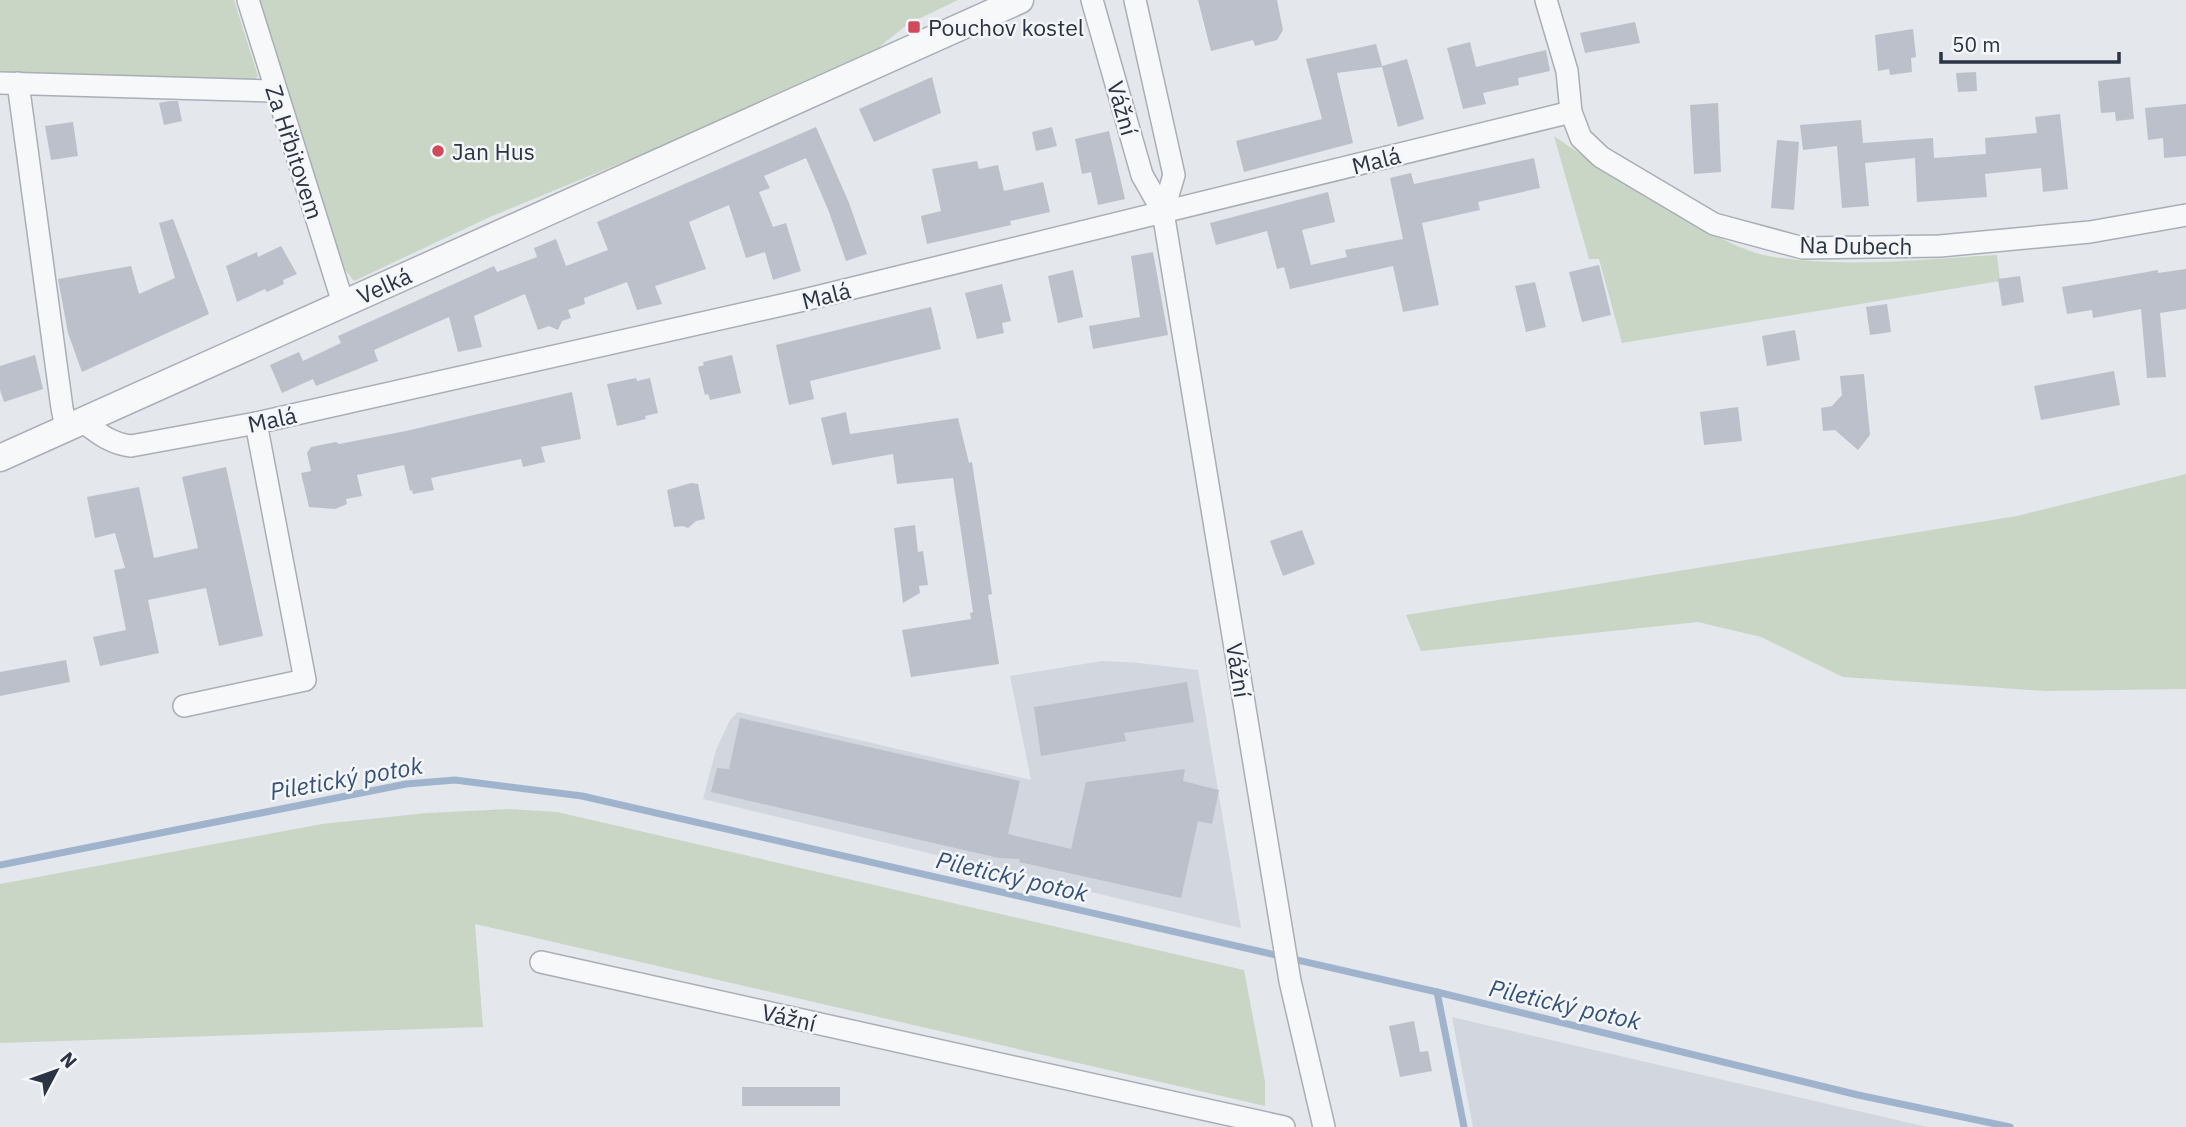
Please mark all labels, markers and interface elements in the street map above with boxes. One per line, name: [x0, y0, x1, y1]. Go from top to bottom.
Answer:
place label: Pouchov kostel: [928, 12, 1084, 42]
marker: Pouchov kostel: [906, 19, 922, 35]
scale bar: [1941, 21, 2120, 65]
text: 50 m: [1952, 30, 2001, 58]
street label: Vážní: [1101, 77, 1145, 139]
street label: Za Hřbitovem: [259, 81, 331, 223]
place label: Jan Hus: [452, 136, 535, 166]
street label: Malá: [1348, 139, 1404, 181]
marker: Jan Hus: [430, 143, 446, 159]
street label: Na Dubech: [1799, 229, 1913, 261]
street label: Velká: [352, 260, 416, 310]
street label: Malá: [798, 274, 854, 316]
street label: Malá: [245, 399, 299, 439]
street label: Vážní: [1220, 640, 1258, 700]
water label: Piletický potok: [267, 749, 425, 807]
water label: Piletický potok: [933, 843, 1091, 909]
water label: Piletický potok: [1486, 971, 1644, 1037]
street label: Vážní: [759, 996, 819, 1038]
north arrow: [21, 1036, 91, 1106]
text: N: [55, 1047, 82, 1073]

